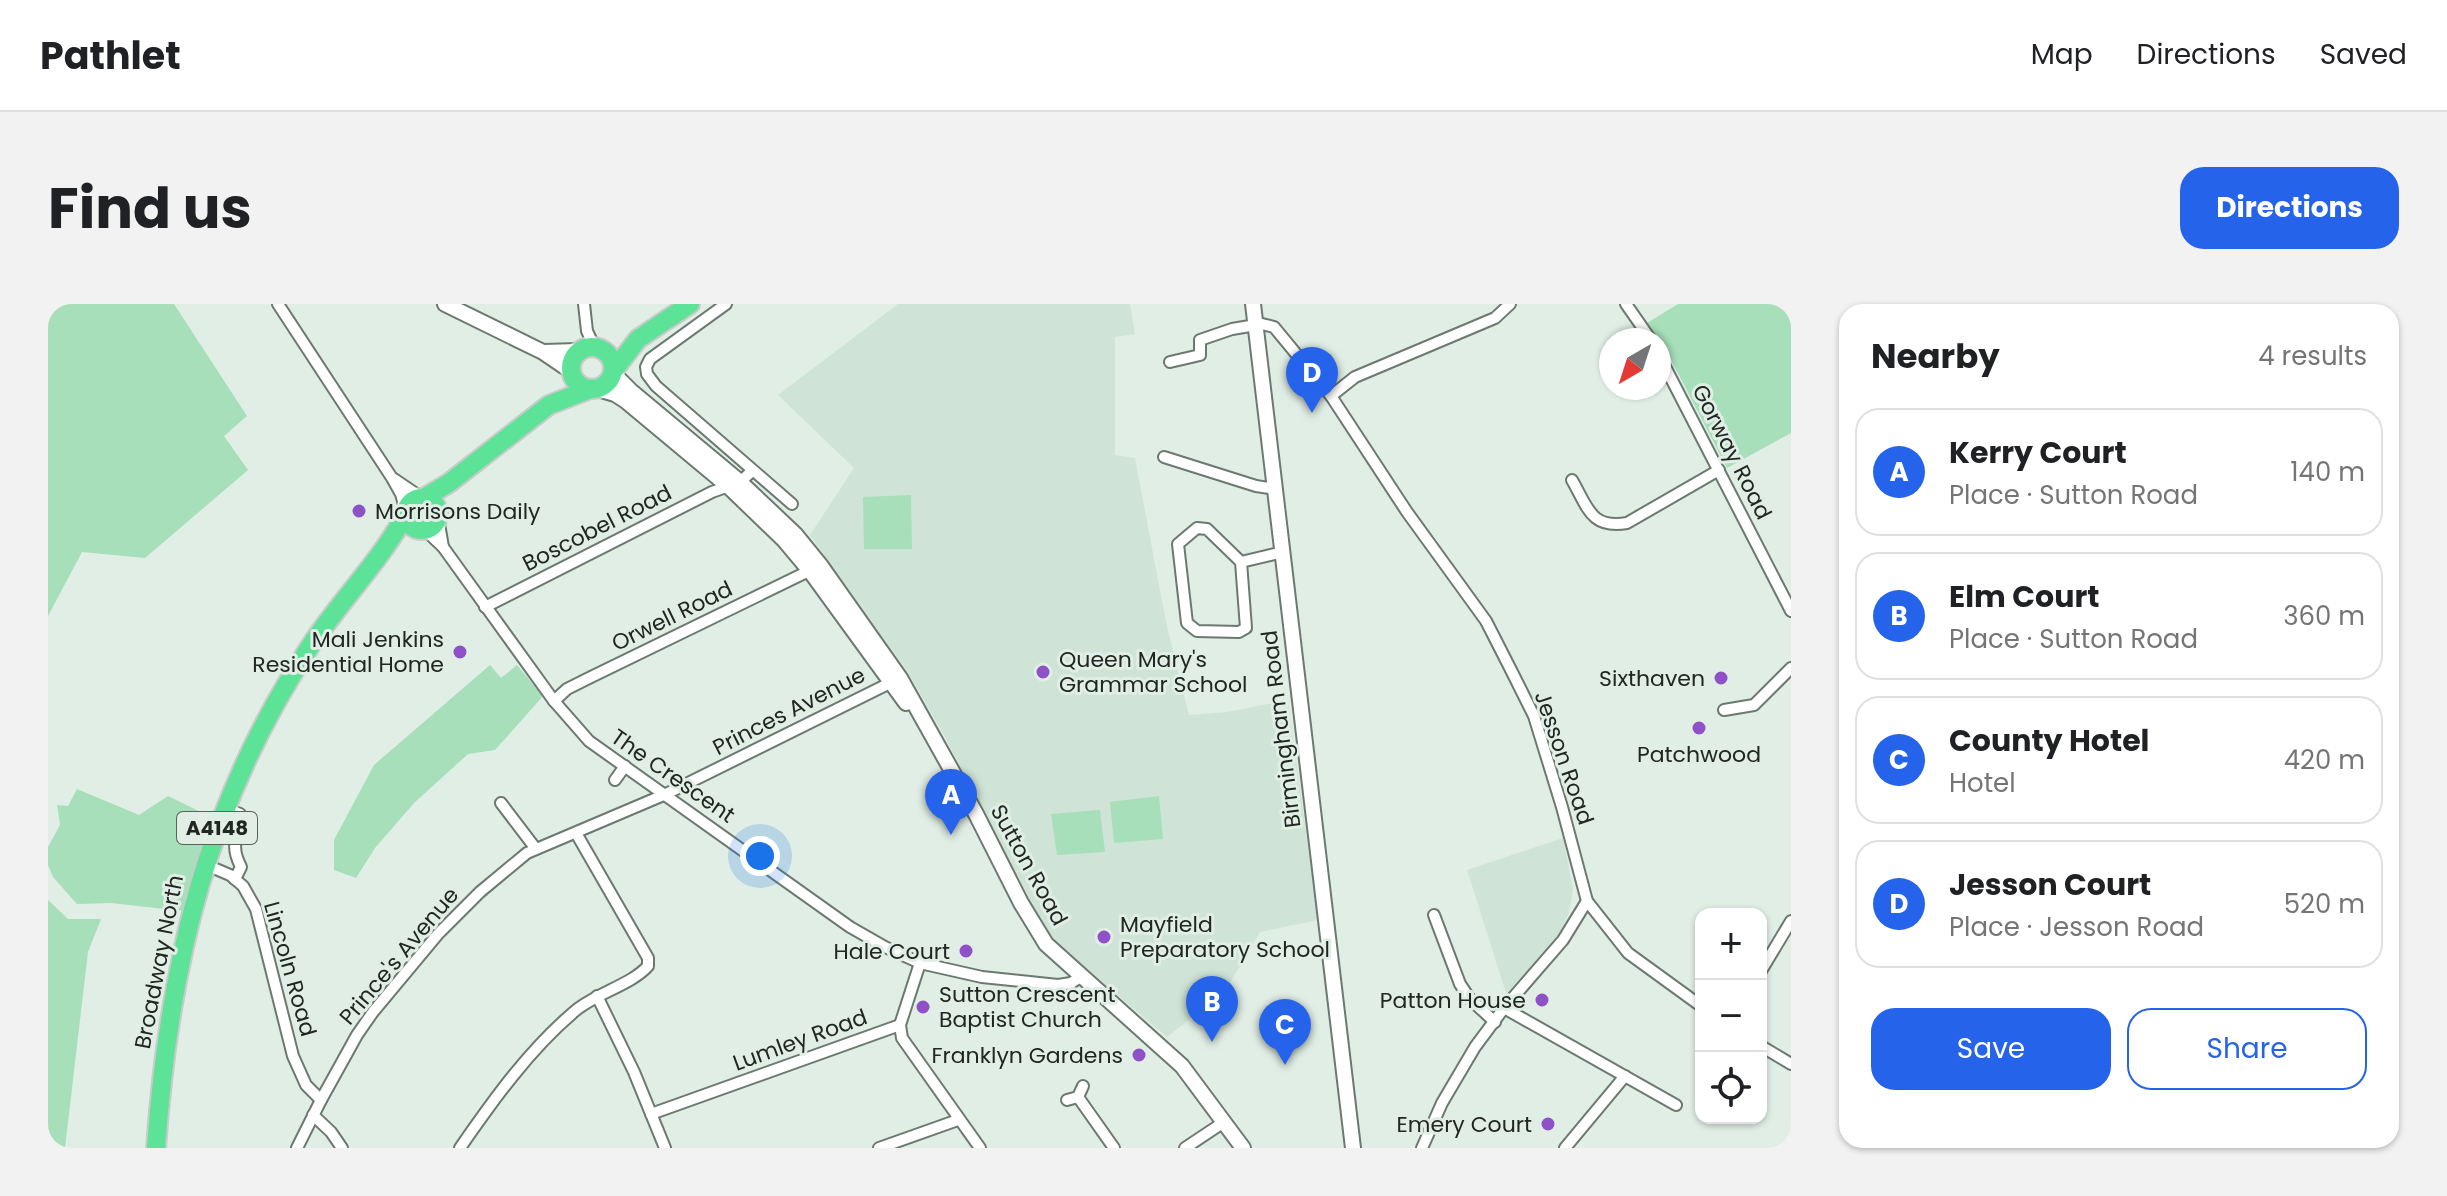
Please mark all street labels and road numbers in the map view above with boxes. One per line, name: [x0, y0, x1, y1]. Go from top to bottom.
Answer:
street label: Gorway Road: [1685, 379, 1779, 525]
street label: Boscobel Road: [517, 477, 677, 579]
street label: Orwell Road: [606, 573, 738, 659]
street label: Birmingham Road: [1254, 628, 1308, 830]
street label: Princes Avenue: [707, 659, 871, 763]
street label: Jesson Road: [1527, 687, 1601, 829]
street label: The Crescent: [605, 722, 741, 830]
street label: Sutton Road: [983, 799, 1075, 931]
road number: A4148: [177, 812, 257, 844]
street label: Broadway North: [127, 872, 191, 1052]
street label: Prince's Avenue: [332, 881, 466, 1031]
street label: Lincoln Road: [256, 898, 324, 1040]
street label: Lumley Road: [729, 1001, 871, 1079]

